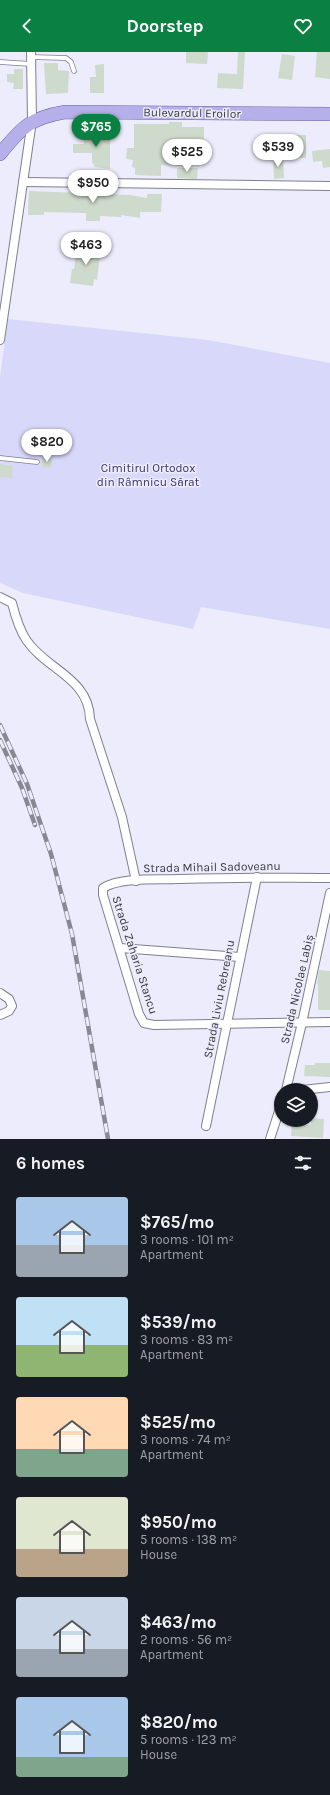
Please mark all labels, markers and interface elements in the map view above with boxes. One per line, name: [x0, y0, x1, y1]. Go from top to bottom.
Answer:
icon: back: [16, 15, 38, 37]
text: Doorstep: [127, 15, 203, 37]
icon: heart: [292, 15, 314, 37]
street label: Bulevardul Eroilor: [143, 105, 241, 121]
pin: $765: [72, 114, 120, 148]
text: $765: [81, 119, 111, 134]
pin: $539: [254, 134, 302, 168]
pin: $525: [163, 139, 211, 173]
text: $539: [262, 139, 294, 154]
text: $525: [171, 144, 203, 159]
pin: $950: [69, 170, 117, 204]
text: $950: [77, 175, 109, 190]
pin: $463: [62, 232, 110, 266]
text: $463: [70, 237, 102, 252]
pin: $820: [23, 429, 71, 463]
text: $820: [30, 434, 64, 449]
park label: Cimitirul Ortodox din Râmnicu Sărat: [97, 461, 200, 489]
street label: Strada Mihail Sadoveanu: [143, 859, 281, 875]
street label: Strada Zaharia Stancu: [109, 894, 161, 1016]
street label: Strada Nicolae Labiș: [278, 933, 316, 1045]
street label: Strada Liviu Rebreanu: [201, 939, 237, 1059]
map controls: [274, 1083, 318, 1127]
button: layers: [274, 1083, 318, 1127]
icon: filters: [292, 1152, 314, 1174]
text: 6 homes: [16, 1153, 85, 1173]
text: $765/mo: [140, 1212, 214, 1232]
icon: home: [48, 1213, 96, 1261]
text: 3 rooms · 101 m²: [140, 1232, 234, 1247]
text: Apartment: [140, 1247, 203, 1262]
text: $539/mo: [140, 1312, 216, 1332]
icon: home: [48, 1313, 96, 1361]
text: 3 rooms · 83 m²: [140, 1332, 233, 1347]
text: Apartment: [140, 1347, 203, 1362]
text: $525/mo: [140, 1412, 216, 1432]
icon: home: [48, 1413, 96, 1461]
text: 3 rooms · 74 m²: [140, 1432, 231, 1447]
text: Apartment: [140, 1447, 203, 1462]
text: $950/mo: [140, 1512, 217, 1532]
icon: home: [48, 1513, 96, 1561]
text: 5 rooms · 138 m²: [140, 1532, 237, 1547]
text: House: [140, 1547, 177, 1562]
text: $463/mo: [140, 1612, 217, 1632]
icon: home: [48, 1613, 96, 1661]
text: 2 rooms · 56 m²: [140, 1632, 232, 1647]
text: Apartment: [140, 1647, 203, 1662]
text: $820/mo: [140, 1712, 218, 1732]
icon: home: [48, 1713, 96, 1761]
text: 5 rooms · 123 m²: [140, 1732, 237, 1747]
text: House: [140, 1747, 177, 1762]

